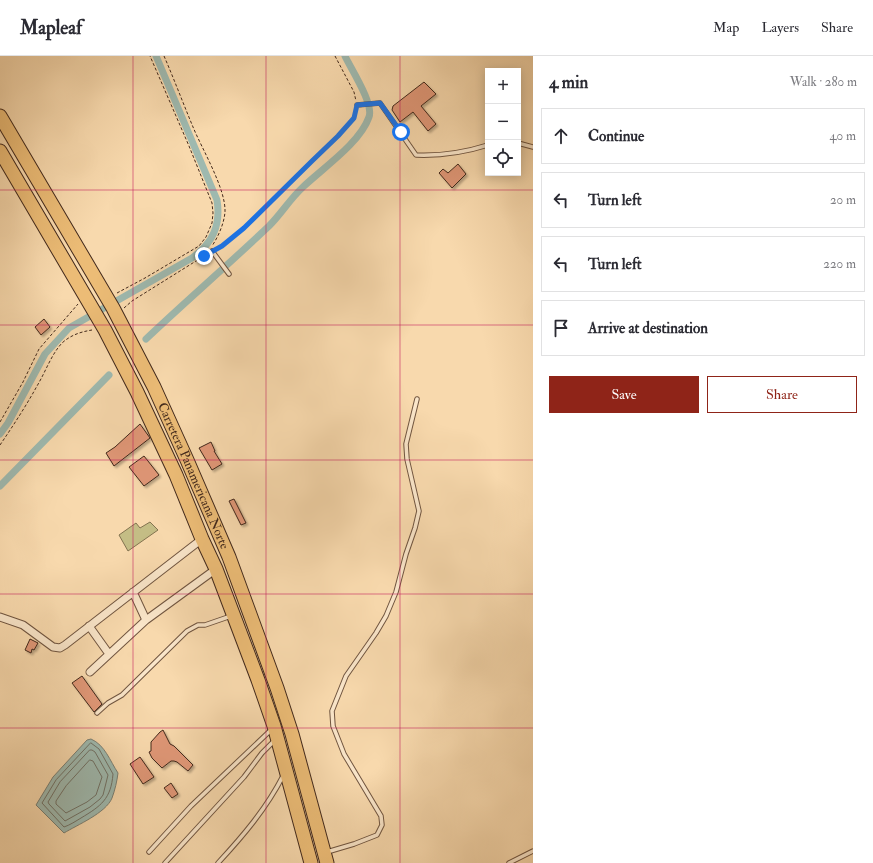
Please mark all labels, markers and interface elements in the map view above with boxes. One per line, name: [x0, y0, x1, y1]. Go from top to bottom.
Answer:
text: Mapleaf: [20, 16, 82, 40]
text: Map: [713, 19, 739, 36]
text: Layers: [761, 19, 799, 36]
text: Share: [821, 19, 853, 36]
map controls: [485, 68, 521, 176]
button: +: [485, 68, 521, 104]
text: 4 min: [549, 72, 588, 93]
text: Walk · 280 m: [790, 74, 857, 90]
button: −: [485, 104, 521, 140]
route start: [392, 123, 410, 141]
icon: ahead: [550, 125, 572, 147]
text: Continue: [588, 127, 644, 146]
text: 40 m: [830, 128, 856, 144]
button: locate: [485, 140, 521, 176]
icon: left: [550, 189, 572, 211]
text: Turn left: [588, 191, 642, 210]
text: 20 m: [830, 192, 856, 208]
route end: [195, 247, 213, 265]
icon: left: [550, 253, 572, 275]
text: Turn left: [588, 255, 642, 274]
text: 220 m: [823, 256, 856, 272]
icon: arrive: [550, 317, 572, 339]
text: Arrive at destination: [588, 319, 708, 338]
button: Save: [549, 376, 699, 413]
button: Share: [707, 376, 857, 413]
street label: Carretera Panamericana Norte: [154, 400, 233, 552]

